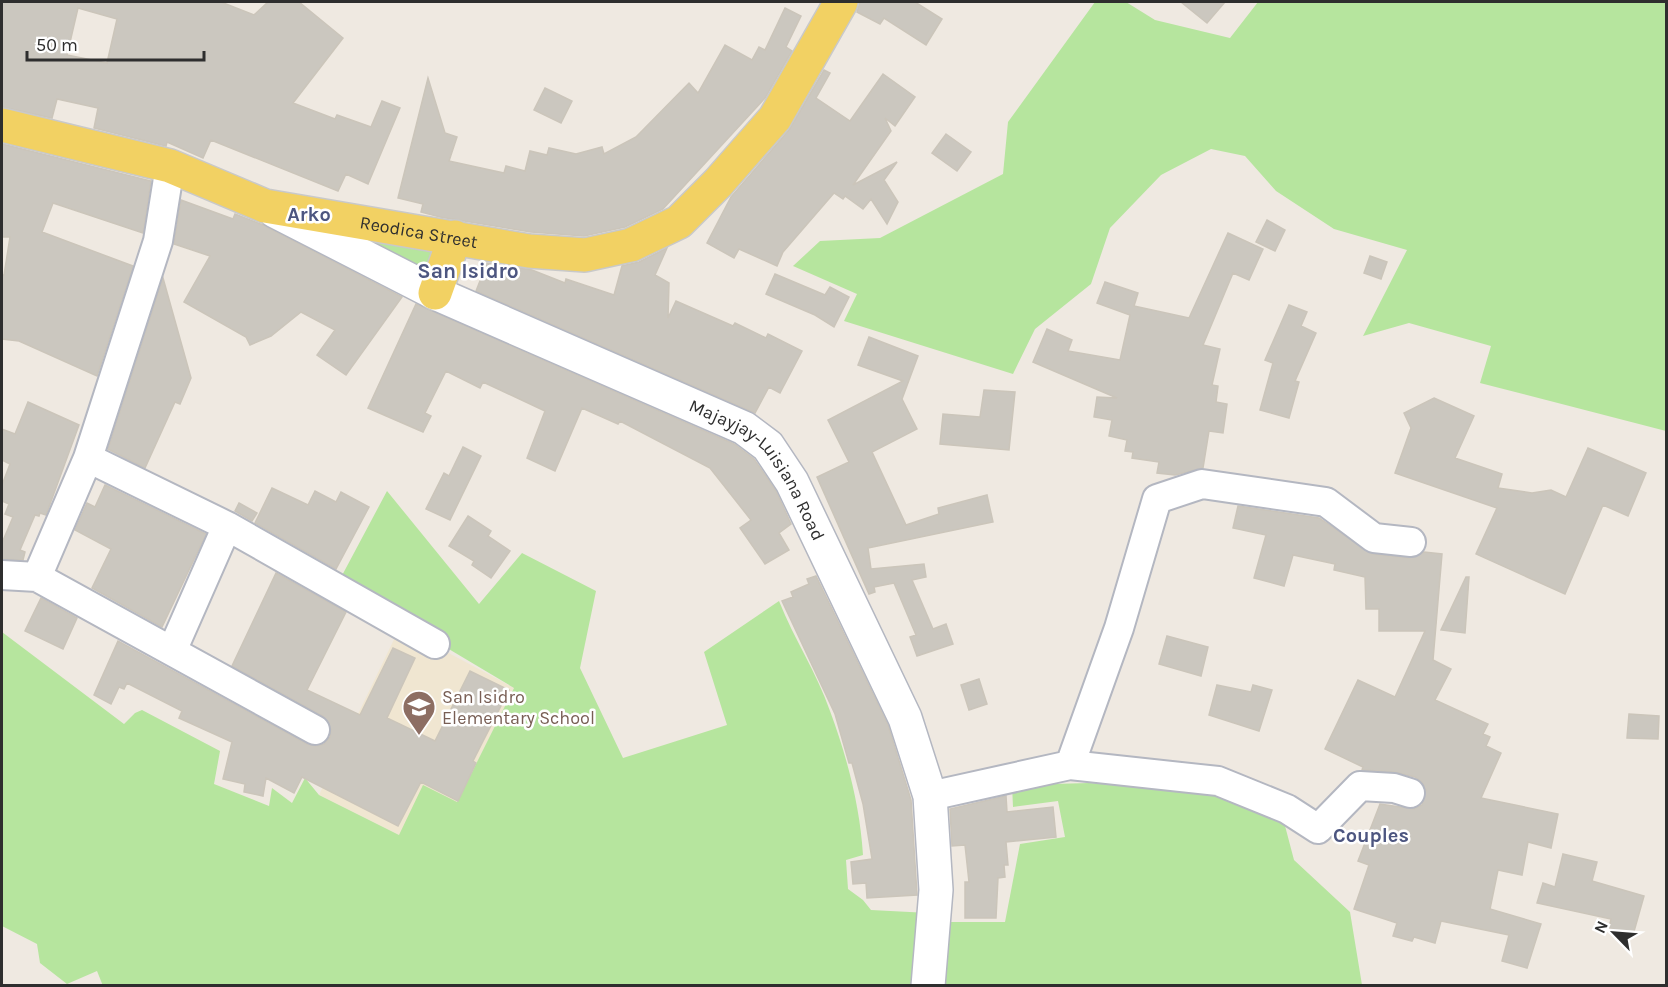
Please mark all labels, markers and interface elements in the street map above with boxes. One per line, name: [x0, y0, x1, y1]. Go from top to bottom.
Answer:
scale bar: [27, 24, 204, 62]
text: 50 m: [36, 34, 78, 56]
district label: Arko: [287, 203, 331, 226]
street label: Reodica Street: [358, 211, 480, 253]
district label: San Isidro: [417, 259, 519, 283]
street label: Majayjay-Luisiana Road: [686, 394, 829, 544]
place label: San Isidro Elementary School: [442, 686, 595, 729]
school or university icon: San Isidro Elementary School: [401, 689, 437, 736]
district label: Couples: [1333, 824, 1409, 847]
north arrow: [1584, 903, 1644, 963]
text: N: [1590, 918, 1612, 936]

